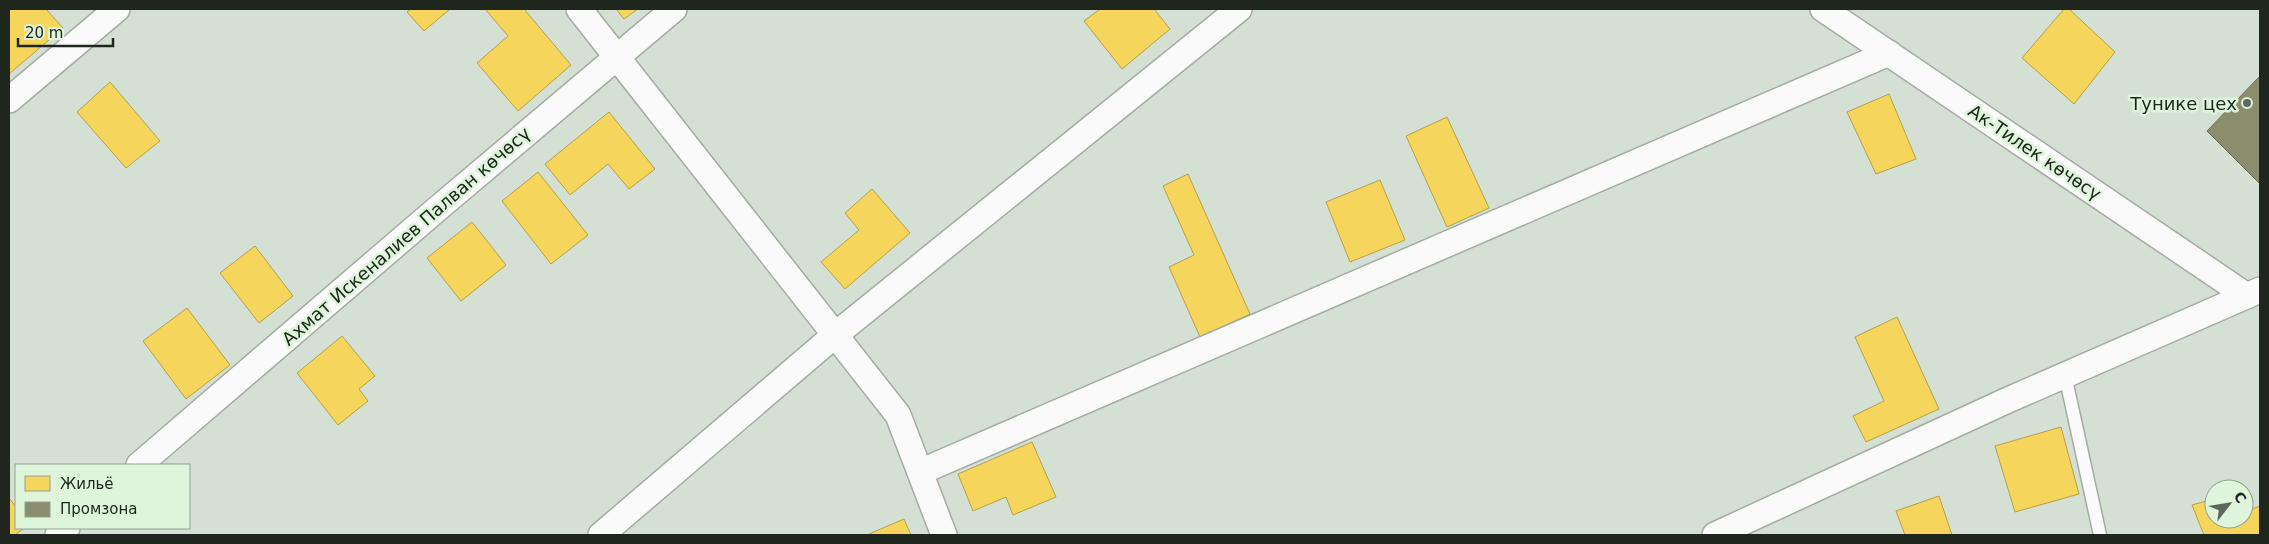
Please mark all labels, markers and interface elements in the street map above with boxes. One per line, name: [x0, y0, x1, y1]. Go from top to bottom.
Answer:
scale bar: [18, 15, 112, 47]
text: 20 m: [25, 24, 63, 42]
place label: Тунике цех: [2129, 93, 2237, 114]
marker: Тунике цех: [2241, 97, 2253, 109]
street label: Ак-Тилек көчөсү: [1965, 100, 2106, 204]
street label: Ахмат Искеналиев Палван көчөсү: [278, 122, 535, 349]
legend: [15, 464, 190, 529]
text: Жильё: [60, 475, 114, 493]
north arrow: [2204, 479, 2254, 529]
text: С: [2231, 489, 2250, 506]
text: Промзона: [60, 500, 137, 518]

